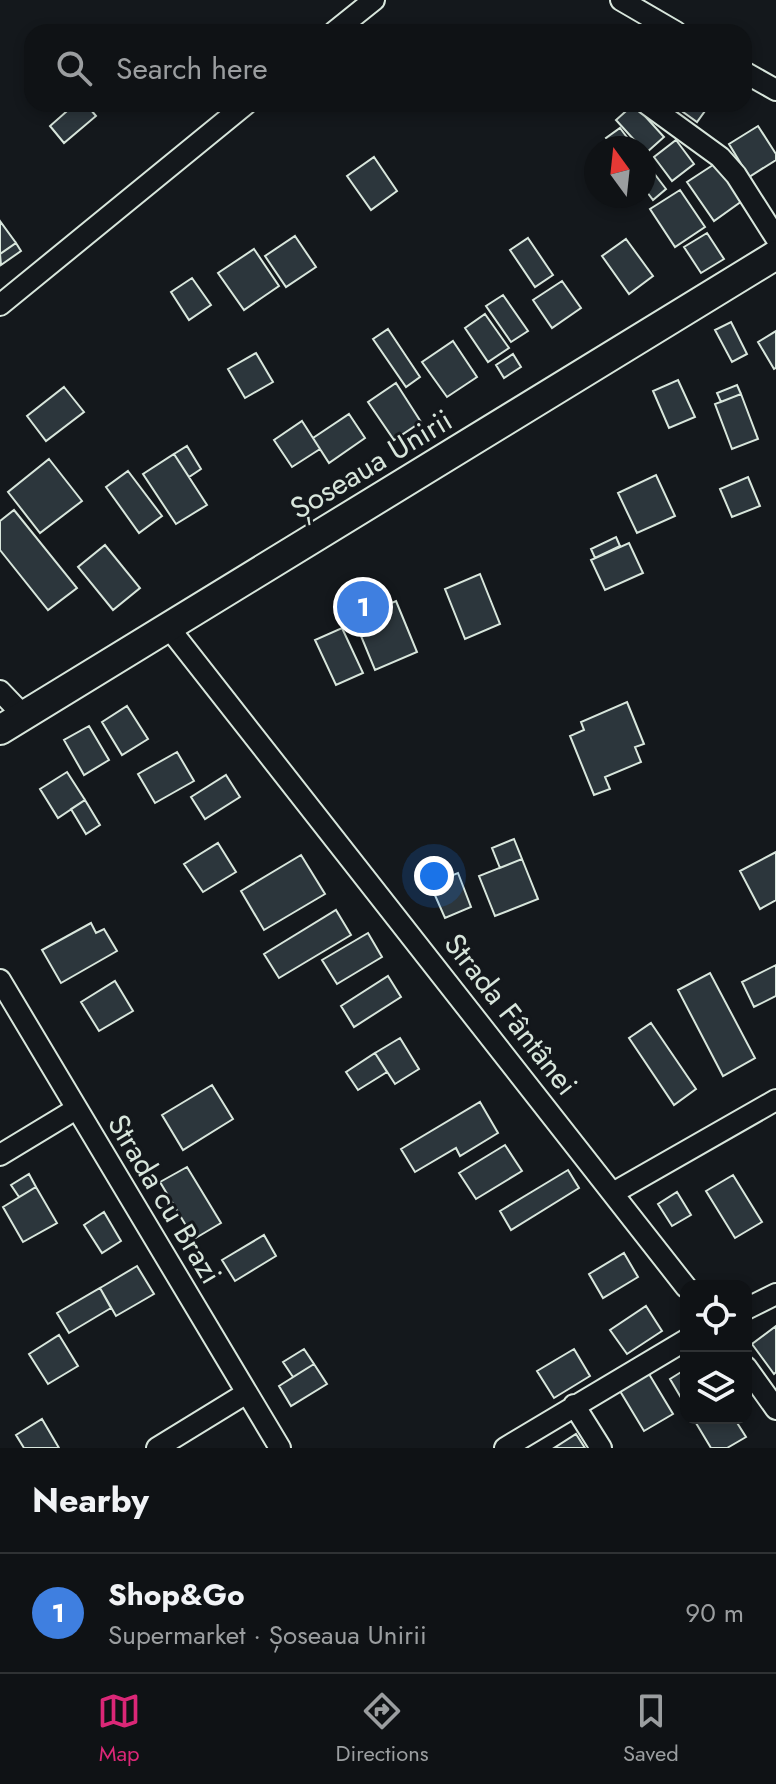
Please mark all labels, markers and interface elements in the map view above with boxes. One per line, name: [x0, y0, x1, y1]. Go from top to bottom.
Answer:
search box: [24, 24, 752, 112]
icon: search: [52, 46, 96, 90]
text: Search here: [116, 47, 268, 90]
north arrow: [584, 136, 656, 208]
street label: Șoseaua Unirii: [282, 399, 460, 529]
pin: 1: [337, 577, 389, 637]
your location: [414, 856, 454, 896]
street label: Strada Fântânei: [434, 924, 588, 1104]
street label: Strada cu Brazi: [97, 1106, 233, 1292]
map controls: [680, 1280, 752, 1424]
button: locate: [680, 1280, 752, 1352]
button: layers: [680, 1352, 752, 1424]
text: Nearby: [32, 1476, 149, 1525]
text: Shop&Go: [108, 1573, 245, 1616]
text: 1: [51, 1594, 65, 1632]
text: 90 m: [685, 1594, 744, 1632]
text: Supermarket · Șoseaua Unirii: [108, 1616, 427, 1654]
tab: Map: [97, 1689, 141, 1769]
tab: Directions: [336, 1689, 429, 1769]
tab: Saved: [623, 1689, 679, 1769]

